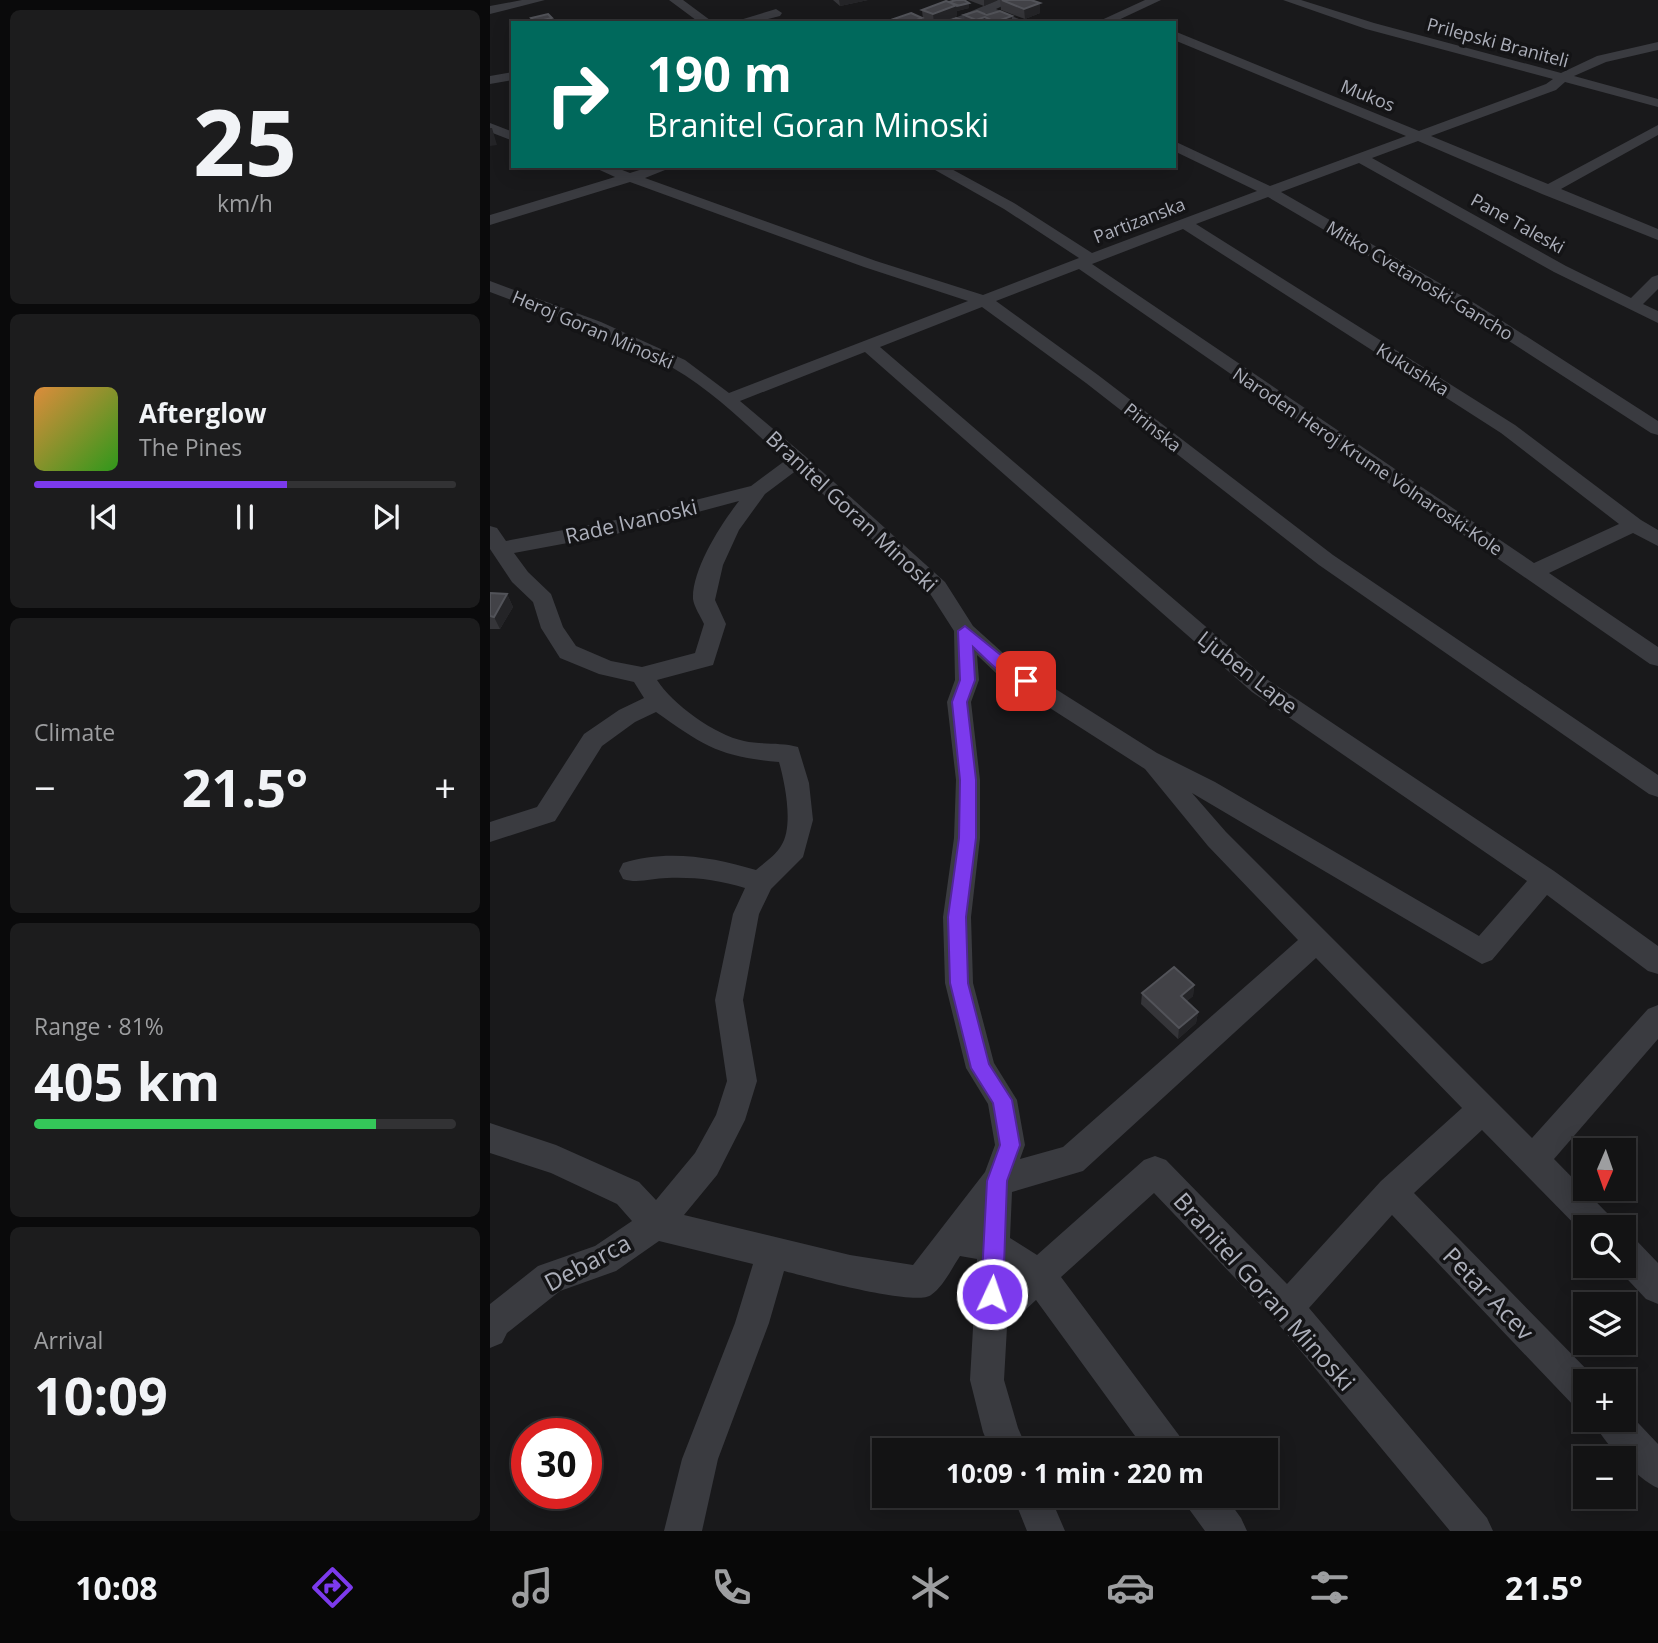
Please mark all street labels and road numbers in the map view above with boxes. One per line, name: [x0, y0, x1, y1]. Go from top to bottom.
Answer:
street label: Prilepski Braniteli: [1424, 12, 1572, 72]
street label: Mukos: [1338, 73, 1398, 117]
street label: Pane Taleski: [1467, 187, 1569, 259]
street label: Partizanska: [1090, 191, 1188, 249]
street label: Mitko Cvetanoski-Gancho: [1322, 215, 1518, 345]
street label: Heroj Goran Minoski: [509, 284, 677, 374]
street label: Kukushka: [1372, 337, 1454, 401]
street label: Naroden Heroj Krume Volnaroski-Kole: [1228, 361, 1508, 561]
street label: Pirinska: [1119, 397, 1187, 457]
street label: Branitel Goran Minoski: [760, 424, 944, 598]
street label: Rade Ivanoski: [562, 492, 700, 550]
street label: Ljuben Lape: [1192, 624, 1304, 720]
street label: Branitel Goran Minoski: [1167, 1185, 1363, 1397]
street label: Debarca: [538, 1225, 636, 1299]
street label: Petar Acev: [1436, 1239, 1542, 1347]

